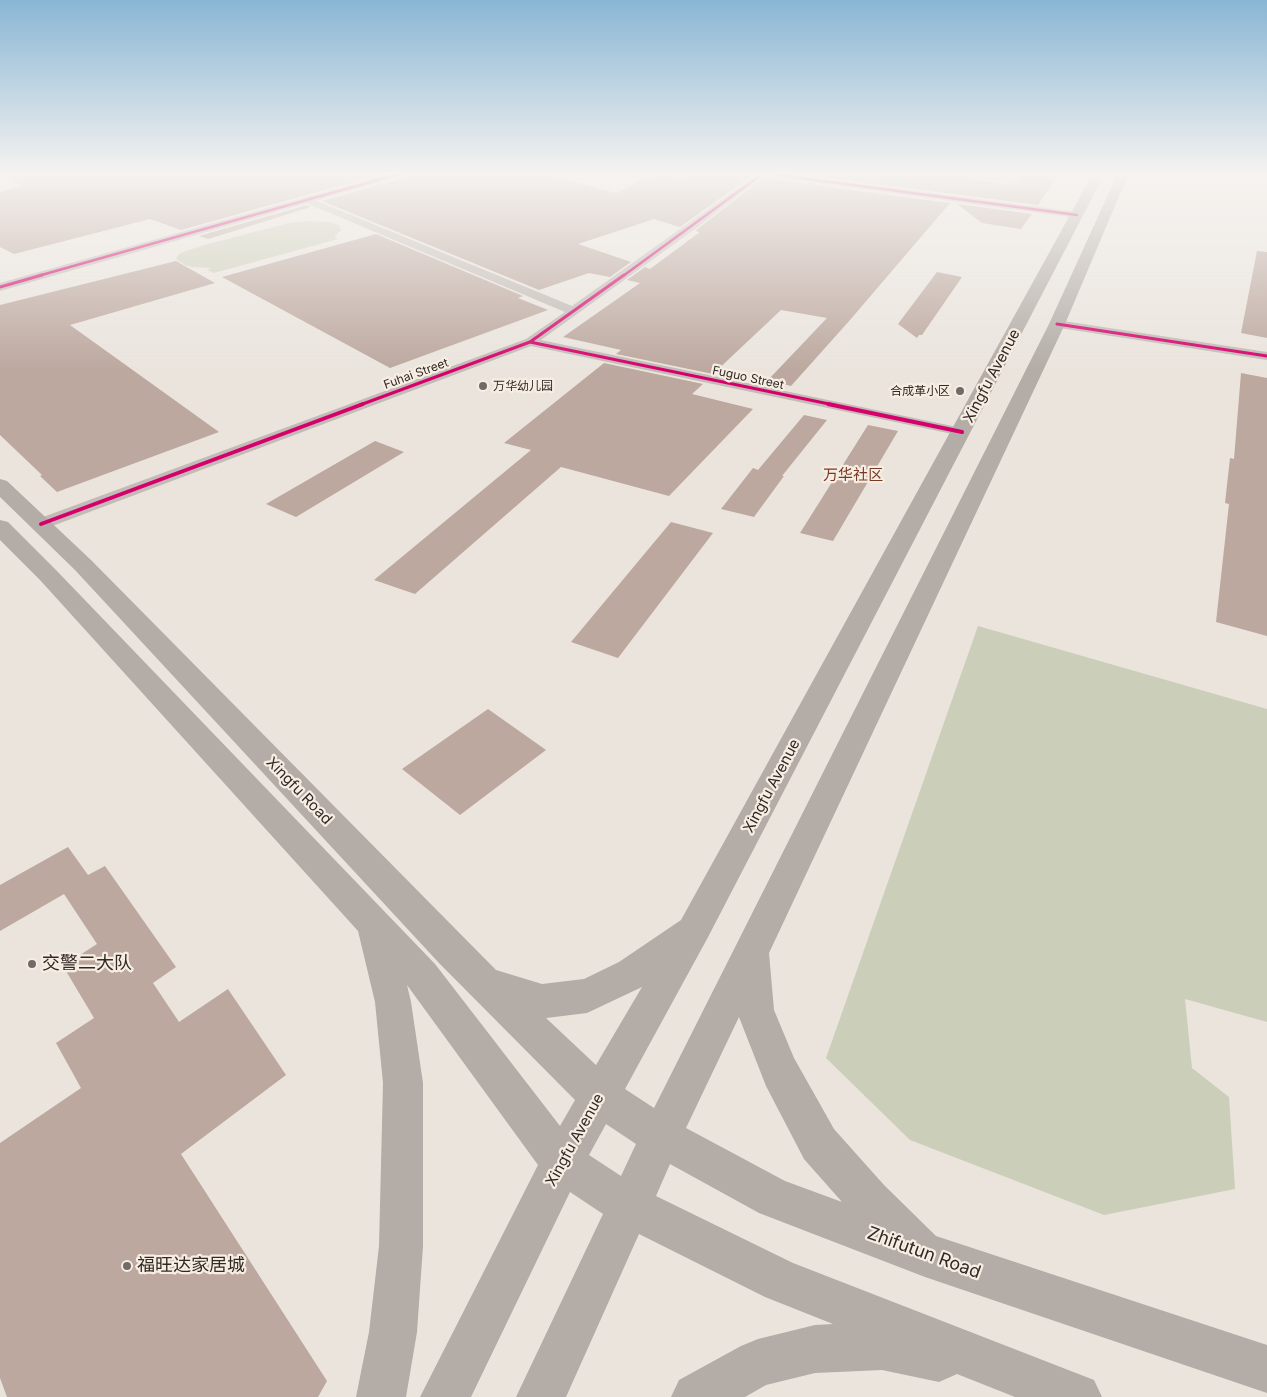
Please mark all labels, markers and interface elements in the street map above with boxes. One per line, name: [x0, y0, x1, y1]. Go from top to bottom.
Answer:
street label: Xingfu Avenue: [960, 326, 1024, 426]
street label: Fuhai Street: [382, 356, 450, 392]
street label: Fuguo Street: [711, 363, 785, 393]
place label: 万华幼儿园: [493, 379, 553, 393]
marker: 万华幼儿园: [477, 380, 489, 392]
place label: 合成革小区: [890, 384, 950, 398]
marker: 合成革小区: [954, 385, 966, 397]
district label: 万华社区: [823, 466, 883, 484]
street label: Xingfu Avenue: [740, 736, 804, 836]
street label: Xingfu Road: [262, 754, 336, 828]
place label: 交警二大队: [42, 953, 132, 975]
marker: 交警二大队: [26, 958, 38, 970]
street label: Xingfu Avenue: [542, 1090, 608, 1190]
street label: Zhifutun Road: [864, 1222, 984, 1284]
place label: 福旺达家居城: [137, 1255, 245, 1277]
marker: 福旺达家居城: [121, 1260, 133, 1272]

